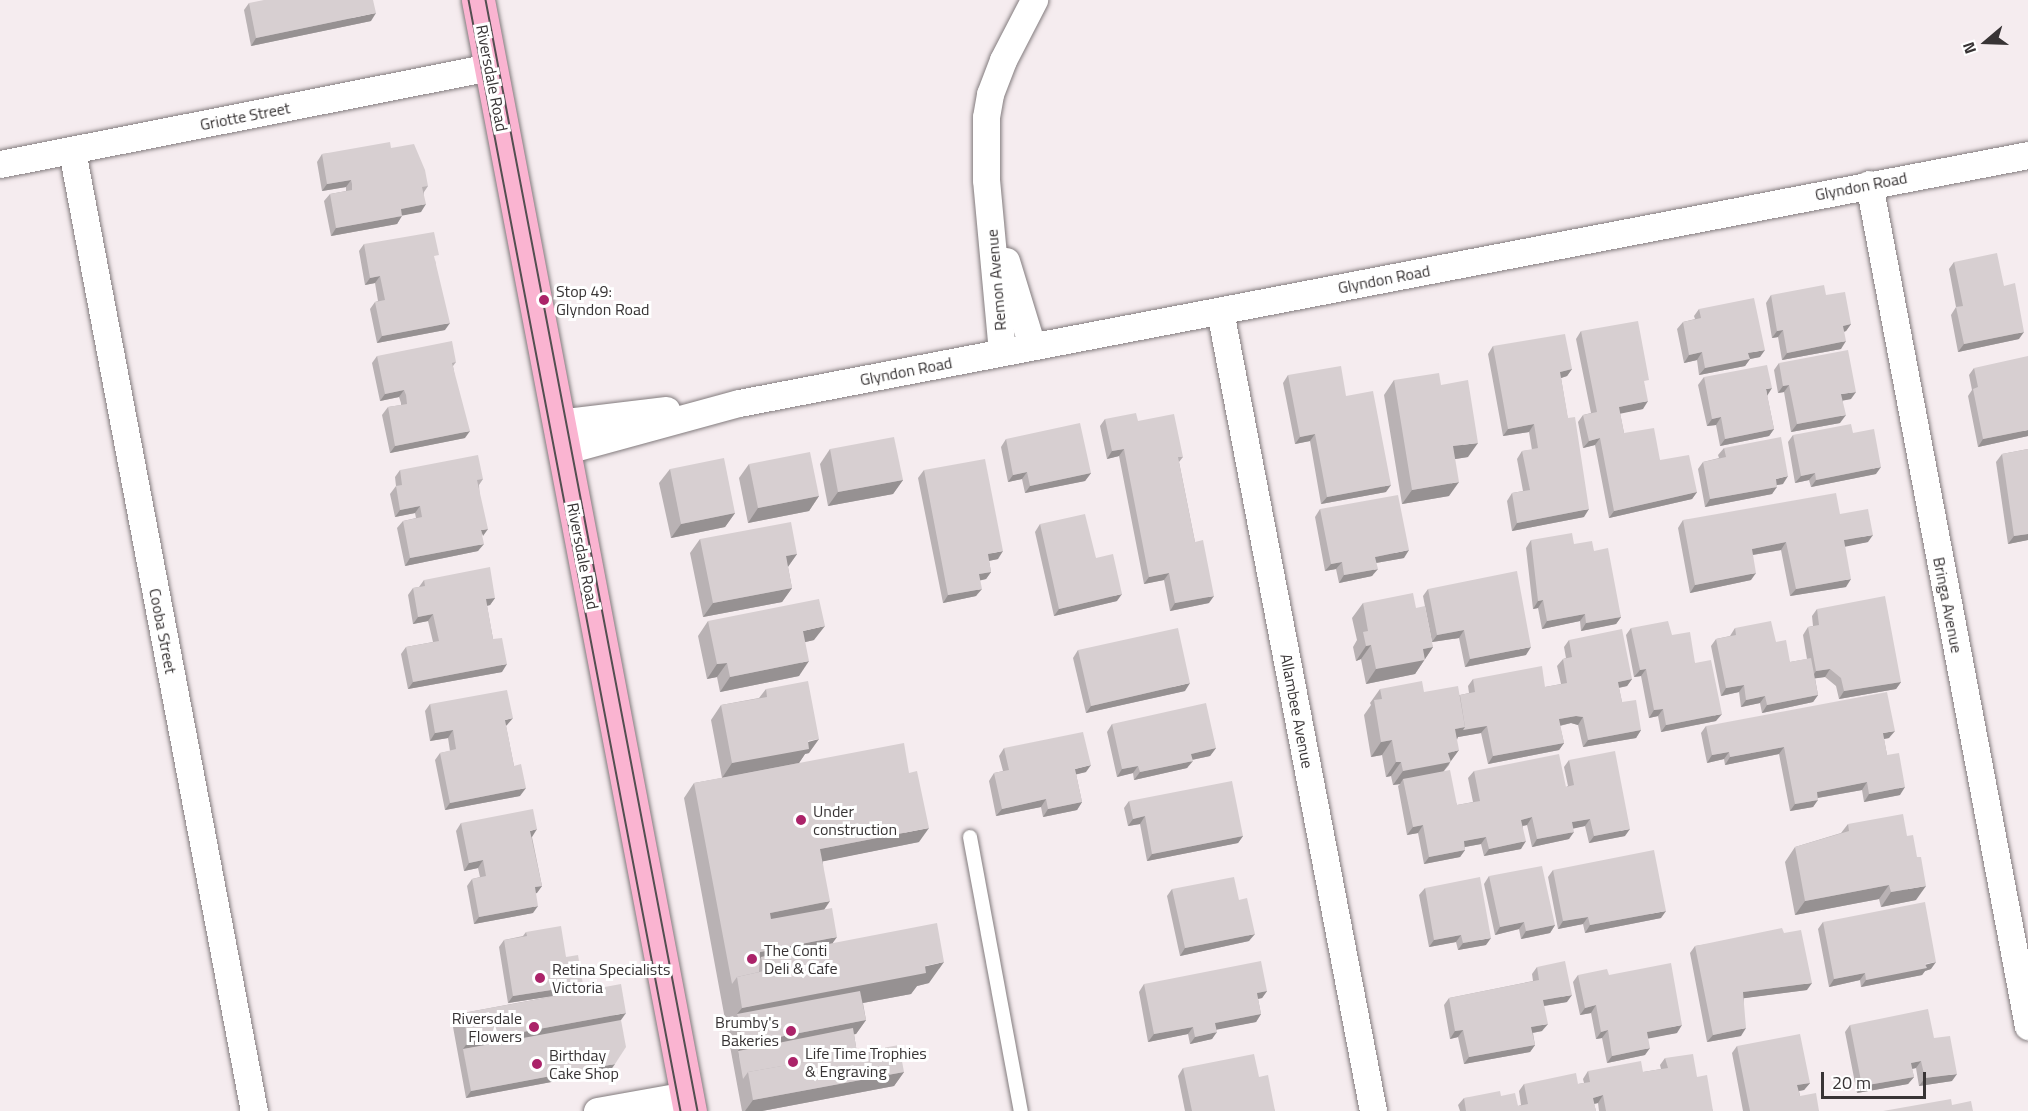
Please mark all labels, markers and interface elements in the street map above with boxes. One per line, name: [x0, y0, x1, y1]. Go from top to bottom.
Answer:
north arrow: [1956, 12, 2016, 72]
street label: Riversdale Road: [472, 23, 512, 133]
text: N: [1956, 39, 1982, 57]
street label: Griotte Street: [198, 98, 292, 134]
street label: Glyndon Road: [1813, 168, 1909, 204]
street label: Remon Avenue: [982, 228, 1010, 332]
street label: Glyndon Road: [1336, 261, 1432, 297]
place label: Stop 49: Glyndon Road: [556, 281, 650, 319]
marker: Stop 49: Glyndon Road: [537, 293, 551, 307]
street label: Glyndon Road: [858, 353, 954, 389]
street label: Riversdale Road: [563, 501, 603, 611]
street label: Bringa Avenue: [1929, 555, 1967, 655]
street label: Cooba Street: [145, 587, 181, 675]
street label: Allambee Avenue: [1276, 652, 1318, 770]
place label: Under construction: [813, 801, 897, 839]
marker: Under construction: [794, 813, 808, 827]
place label: The Conti Deli & Cafe: [764, 940, 838, 978]
marker: The Conti Deli & Cafe: [745, 952, 759, 966]
place label: Retina Specialists Victoria: [552, 959, 670, 997]
marker: Retina Specialists Victoria: [533, 971, 547, 985]
place label: Riversdale Flowers: [452, 1008, 522, 1046]
place label: Brumby's Bakeries: [715, 1012, 779, 1050]
marker: Riversdale Flowers: [527, 1020, 541, 1034]
marker: Brumby's Bakeries: [784, 1024, 798, 1038]
place label: Life Time Trophies & Engraving: [805, 1043, 927, 1081]
place label: Birthday Cake Shop: [549, 1045, 619, 1083]
marker: Life Time Trophies & Engraving: [786, 1055, 800, 1069]
marker: Birthday Cake Shop: [530, 1057, 544, 1071]
scale bar: [1824, 1060, 1929, 1098]
text: 20 m: [1832, 1069, 1871, 1096]

